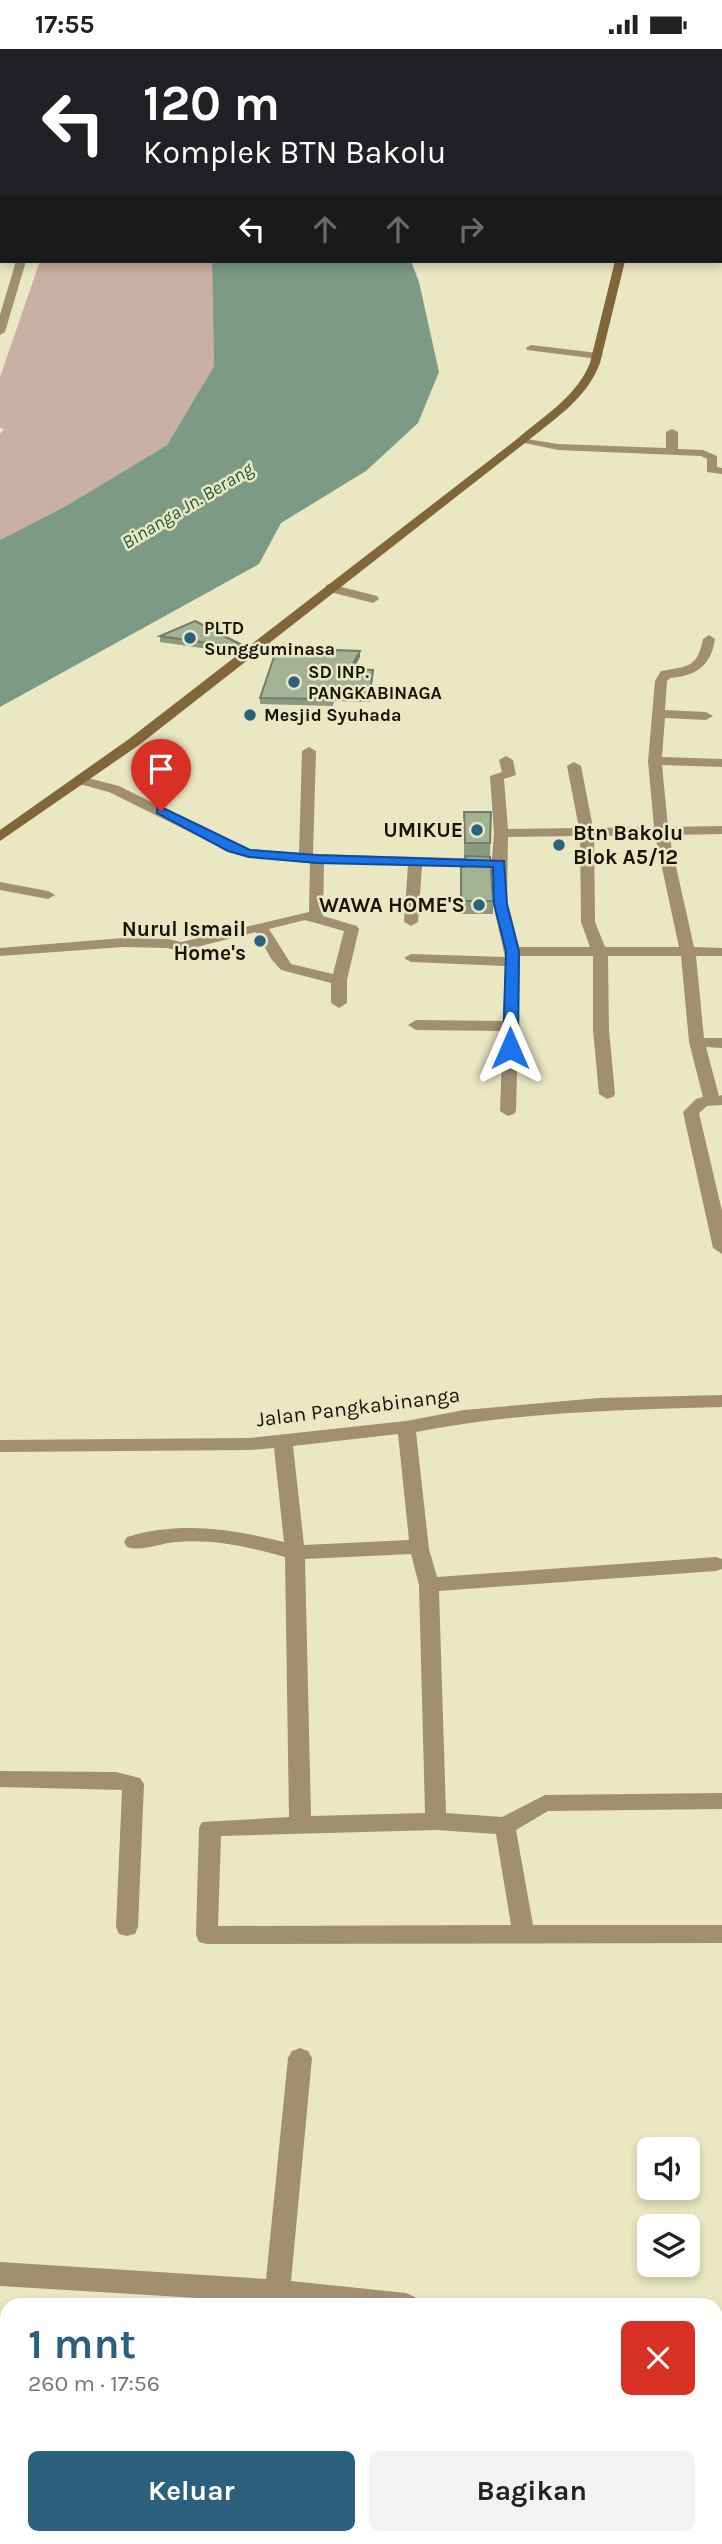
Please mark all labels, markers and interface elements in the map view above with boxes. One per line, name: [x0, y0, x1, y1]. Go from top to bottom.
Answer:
text: 17:55: [35, 9, 94, 40]
text: 120 m: [143, 75, 280, 132]
icon: left: [28, 77, 119, 168]
text: Komplek BTN Bakolu: [143, 134, 446, 171]
icon: left: [233, 210, 271, 248]
icon: ahead: [306, 210, 344, 248]
icon: ahead: [379, 210, 417, 248]
icon: right: [452, 210, 490, 248]
water label: Binanga Jn. Berang: [118, 457, 258, 554]
place label: PLTD Sungguminasa: [204, 617, 335, 660]
marker: PLTD Sungguminasa: [182, 630, 198, 646]
place label: SD INP. PANGKABINAGA: [308, 661, 442, 704]
marker: SD INP. PANGKABINAGA: [286, 674, 302, 690]
place label: Mesjid Syuhada: [264, 704, 401, 726]
marker: Mesjid Syuhada: [242, 707, 258, 723]
pin: [131, 739, 191, 811]
icon: arrive: [142, 750, 180, 788]
place label: UMIKUE: [383, 818, 463, 842]
place label: Btn Bakolu Blok A5/12: [573, 821, 683, 869]
marker: UMIKUE: [469, 822, 485, 838]
marker: Btn Bakolu Blok A5/12: [551, 837, 567, 853]
place label: WAWA HOME'S: [319, 893, 465, 917]
marker: WAWA HOME'S: [471, 897, 487, 913]
place label: Nurul Ismail Home's: [122, 917, 246, 965]
marker: Nurul Ismail Home's: [252, 933, 268, 949]
position arrow: [473, 1011, 547, 1085]
street label: Jalan Pangkabinanga: [255, 1383, 461, 1431]
map controls: [637, 2137, 700, 2277]
button: sound: [637, 2137, 700, 2200]
button: layers: [637, 2214, 700, 2277]
text: 1 mnt: [28, 2319, 136, 2369]
button: close: [621, 2321, 695, 2395]
text: 260 m · 17:56: [28, 2370, 160, 2397]
button: Keluar: [28, 2451, 355, 2531]
button: Bagikan: [369, 2451, 695, 2531]

